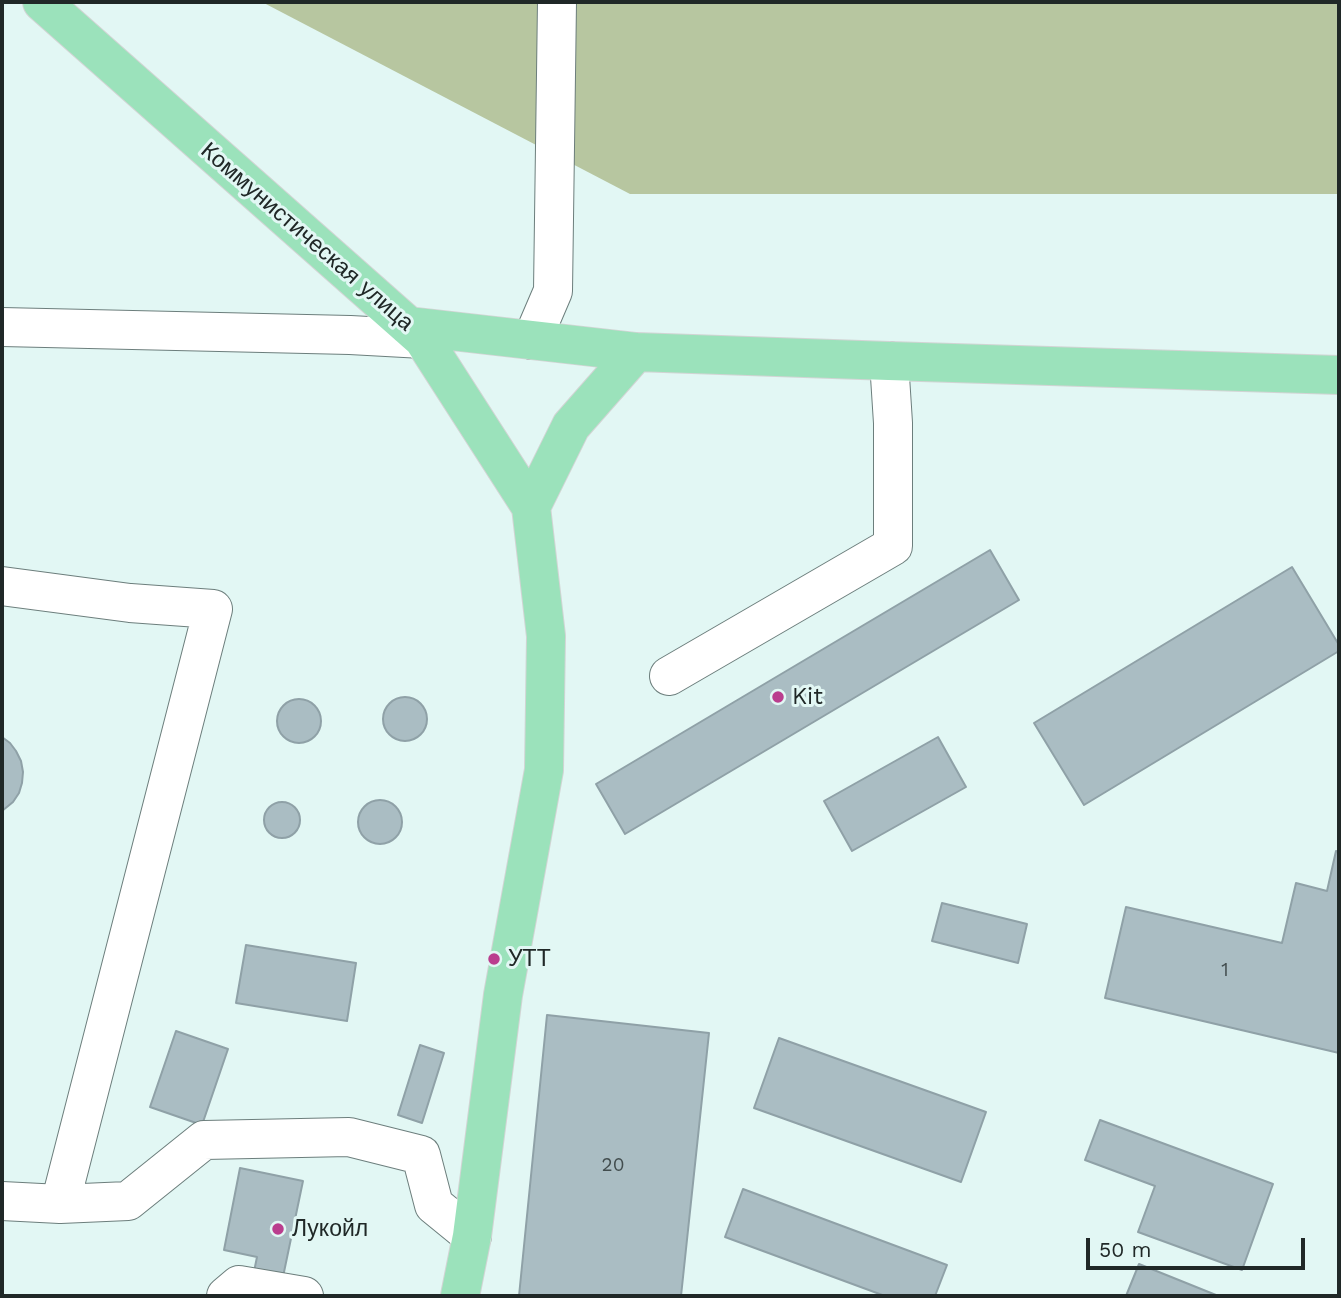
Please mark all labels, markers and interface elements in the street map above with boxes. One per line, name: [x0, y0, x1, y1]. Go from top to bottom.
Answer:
street label: Коммунистическая улица: [195, 137, 419, 337]
place label: Kit: [792, 683, 823, 711]
marker: Kit: [770, 689, 786, 705]
place label: УТТ: [508, 945, 551, 973]
marker: УТТ: [486, 951, 502, 967]
house number: 1: [1221, 959, 1229, 981]
house number: 20: [602, 1154, 624, 1176]
place label: Лукойл: [292, 1215, 368, 1243]
marker: Лукойл: [270, 1221, 286, 1237]
scale bar: [1089, 1224, 1308, 1268]
text: 50 m: [1099, 1237, 1151, 1262]

